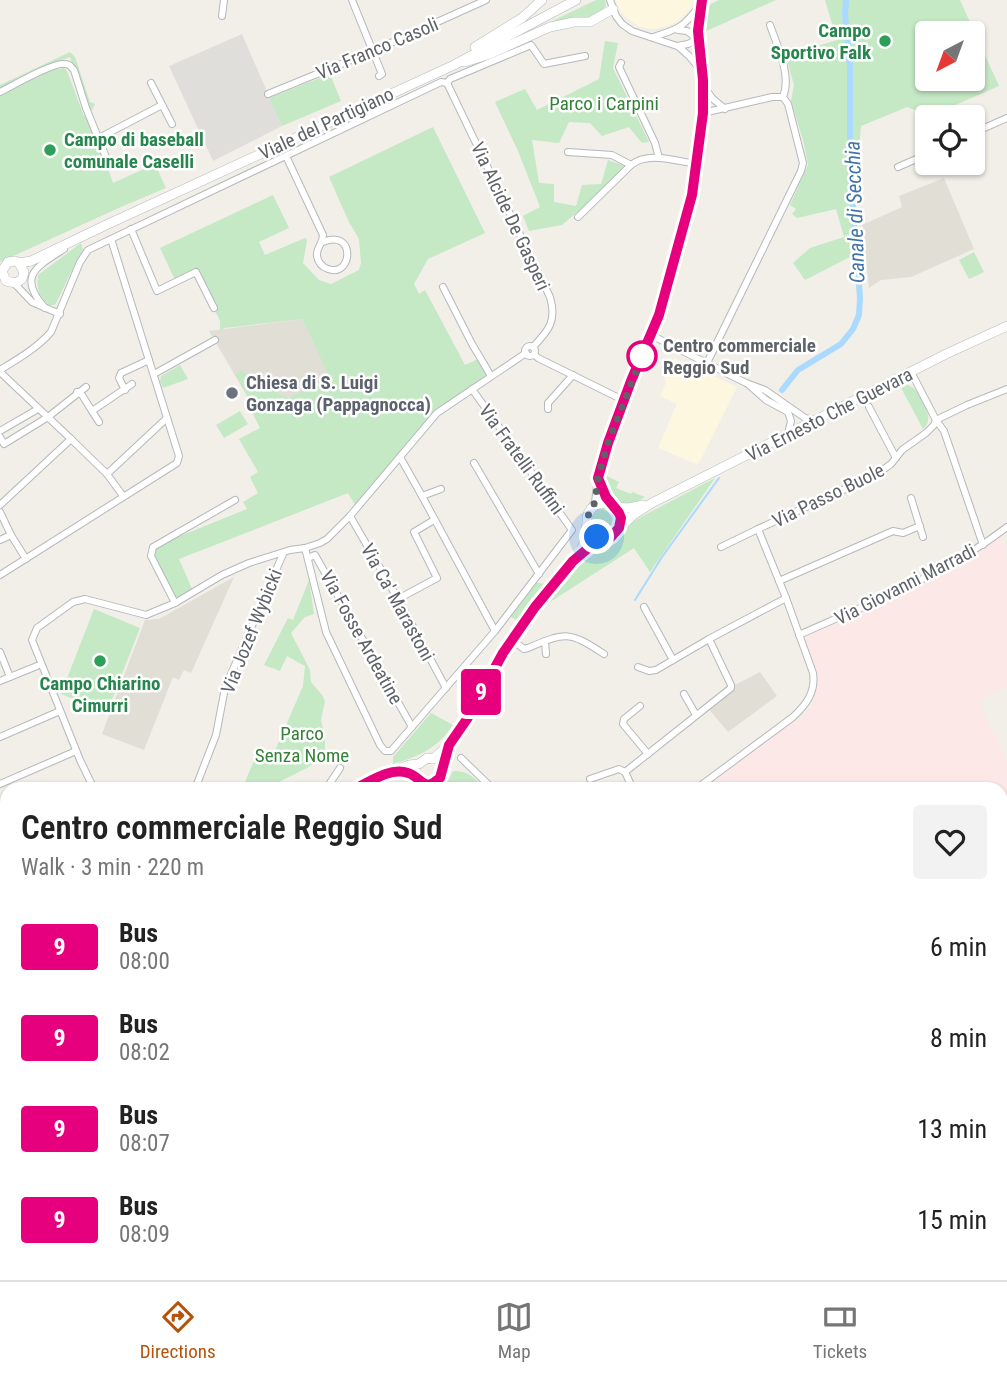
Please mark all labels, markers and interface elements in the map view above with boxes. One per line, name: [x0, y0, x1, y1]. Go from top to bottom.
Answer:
street label: Via Franco Casoli: [313, 12, 442, 85]
place label: Campo Sportivo Falk: [771, 19, 872, 64]
north arrow: [915, 21, 985, 91]
map controls: [915, 21, 985, 175]
marker: Campo Sportivo Falk: [877, 33, 893, 49]
street label: Viale del Partigiano: [255, 82, 397, 165]
park label: Parco i Carpini: [549, 92, 659, 115]
button: locate: [915, 105, 985, 175]
place label: Campo di baseball comunale Caselli: [64, 128, 204, 173]
street label: Via Alcide De Gasperi: [466, 138, 555, 294]
water label: Canale di Secchia: [841, 140, 869, 284]
marker: Campo di baseball comunale Caselli: [42, 142, 58, 158]
place label: Centro commerciale Reggio Sud: [663, 334, 816, 379]
marker: Centro commerciale Reggio Sud: [627, 341, 657, 371]
street label: Via Ernesto Che Guevara: [742, 362, 916, 466]
place label: Chiesa di S. Luigi Gonzaga (Pappagnocca): [246, 371, 431, 416]
marker: Chiesa di S. Luigi Gonzaga (Pappagnocca): [224, 385, 240, 401]
street label: Via Fratelli Ruffini: [474, 400, 569, 519]
street label: Via Passo Buole: [769, 458, 888, 532]
your location: [579, 519, 614, 554]
street label: Via Giovanni Marradi: [831, 539, 980, 630]
street label: Via Ca' Marastoni: [356, 540, 439, 665]
street label: Via Jozef Wybicki: [216, 566, 287, 697]
street label: Via Fosse Ardeatine: [315, 566, 408, 708]
marker: Campo Chiarino Cimurri: [92, 653, 108, 669]
line badge: 9: [458, 669, 504, 715]
place label: Campo Chiarino Cimurri: [40, 672, 160, 717]
text: 9: [475, 678, 487, 706]
park label: Parco Senza Nome: [255, 722, 349, 767]
button: heart: [913, 805, 987, 879]
text: Centro commerciale Reggio Sud: [21, 808, 443, 847]
text: Walk · 3 min · 220 m: [21, 854, 204, 881]
text: Bus: [119, 918, 158, 948]
text: 6 min: [930, 932, 987, 962]
text: 9: [53, 933, 66, 961]
text: 08:00: [119, 948, 170, 975]
text: Bus: [119, 1009, 158, 1039]
text: 8 min: [930, 1023, 987, 1053]
text: 9: [53, 1024, 66, 1052]
text: 08:02: [119, 1039, 170, 1066]
text: Bus: [119, 1100, 158, 1130]
text: 13 min: [917, 1114, 987, 1144]
text: 9: [53, 1115, 66, 1143]
text: 08:07: [119, 1130, 170, 1157]
text: Bus: [119, 1191, 158, 1221]
text: 15 min: [917, 1205, 987, 1235]
text: 9: [53, 1206, 66, 1234]
text: 08:09: [119, 1221, 170, 1248]
tab: Directions: [140, 1298, 216, 1363]
tab: Map: [495, 1298, 533, 1363]
tab: Tickets: [813, 1298, 867, 1363]

